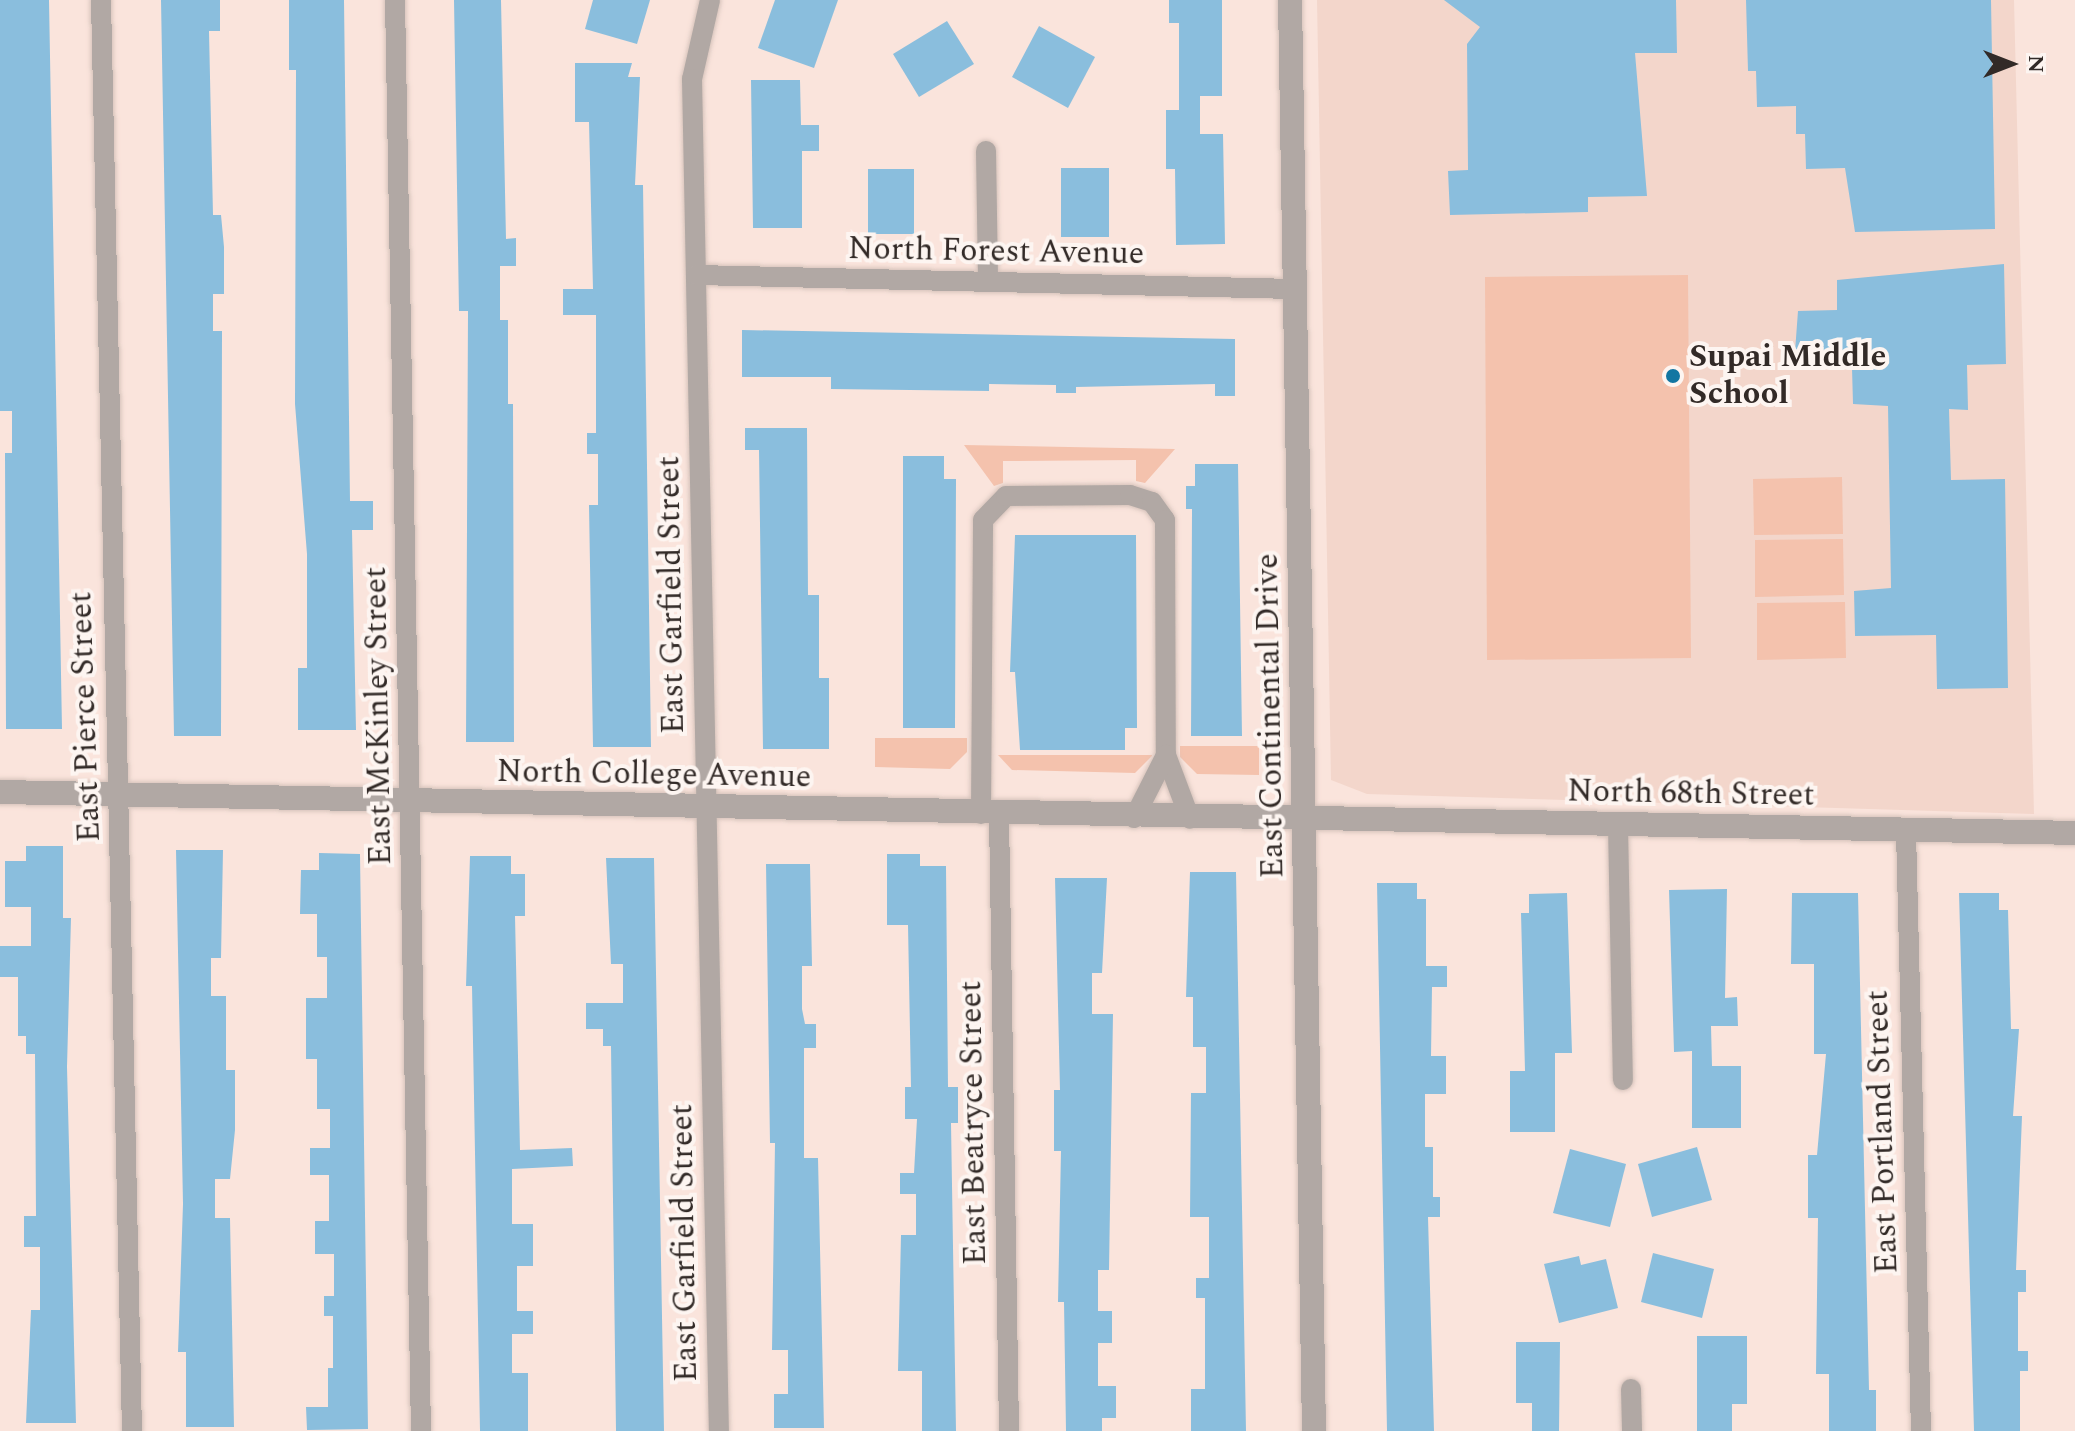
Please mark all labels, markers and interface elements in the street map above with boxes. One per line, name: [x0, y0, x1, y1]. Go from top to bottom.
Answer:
north arrow: [1971, 24, 2051, 104]
text: N: [2019, 55, 2052, 73]
street label: North Forest Avenue: [848, 230, 1144, 274]
place label: Supai Middle School: [1689, 339, 1886, 414]
marker: Supai Middle School: [1664, 367, 1682, 385]
street label: East Garfield Street: [650, 456, 694, 734]
street label: East Continental Drive: [1249, 553, 1293, 879]
street label: East McKinley Street: [357, 566, 401, 866]
street label: East Pierce Street: [62, 591, 110, 843]
street label: North College Avenue: [496, 753, 812, 797]
street label: North 68th Street: [1567, 773, 1815, 815]
street label: East Beatryce Street: [952, 980, 996, 1266]
street label: East Portland Street: [1859, 989, 1907, 1275]
street label: East Garfield Street: [663, 1104, 707, 1382]

